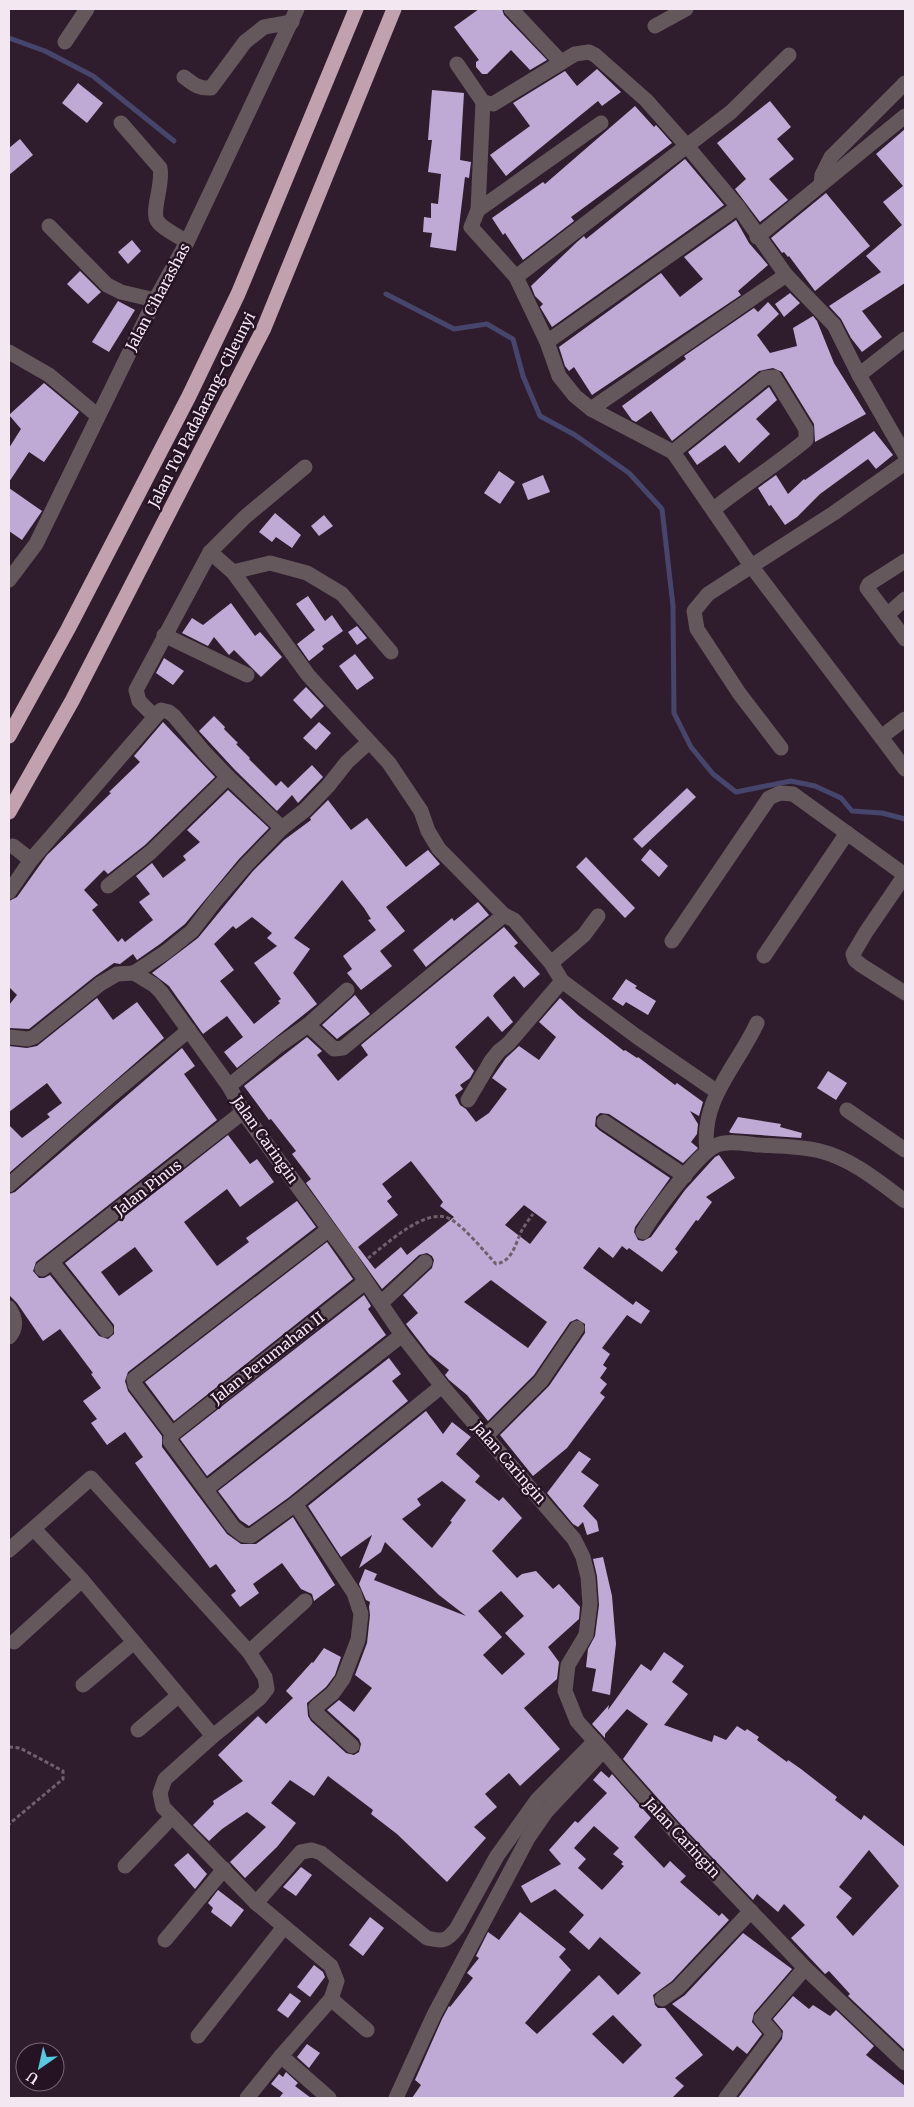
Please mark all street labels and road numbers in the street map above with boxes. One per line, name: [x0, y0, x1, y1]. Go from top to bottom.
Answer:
street label: Jalan Ciharashas: [121, 240, 194, 355]
street label: Jalan Tol Padalarang–Cileunyi: [143, 309, 259, 512]
street label: Jalan Caringin: [228, 1091, 303, 1187]
street label: Jalan Pinus: [109, 1155, 185, 1220]
street label: Jalan Perumahan II: [207, 1308, 328, 1408]
street label: Jalan Caringin: [468, 1417, 550, 1508]
street label: Jalan Caringin: [640, 1793, 724, 1882]

